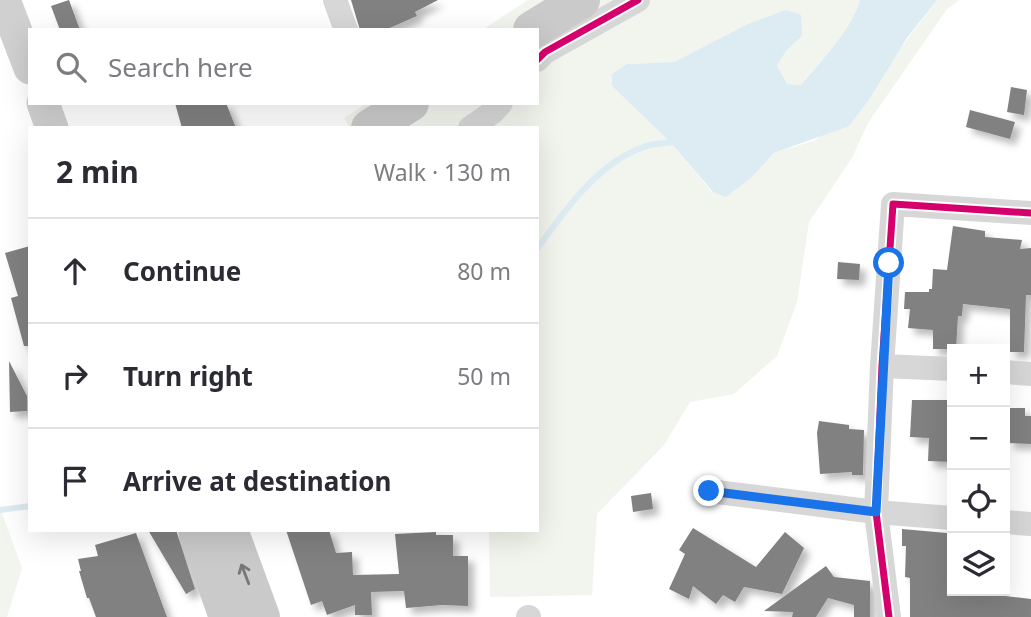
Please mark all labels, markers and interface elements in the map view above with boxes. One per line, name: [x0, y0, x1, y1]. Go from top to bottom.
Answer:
search box: [28, 28, 539, 105]
icon: search: [52, 48, 90, 86]
text: Search here: [108, 49, 253, 85]
text: 2 min: [56, 151, 139, 192]
text: Walk · 130 m: [374, 156, 511, 188]
route start: [873, 247, 904, 278]
icon: ahead: [56, 252, 94, 290]
text: Continue: [123, 253, 241, 289]
text: 80 m: [457, 255, 511, 287]
map controls: [947, 344, 1010, 596]
button: +: [947, 344, 1010, 407]
icon: right: [56, 357, 94, 395]
text: Turn right: [123, 358, 253, 394]
text: 50 m: [457, 360, 511, 392]
button: −: [947, 407, 1010, 470]
icon: arrive: [56, 462, 94, 500]
text: Arrive at destination: [123, 463, 392, 499]
button: locate: [947, 470, 1010, 533]
route end: [693, 475, 724, 506]
button: layers: [947, 533, 1010, 596]
one-way arrow: [238, 563, 250, 585]

